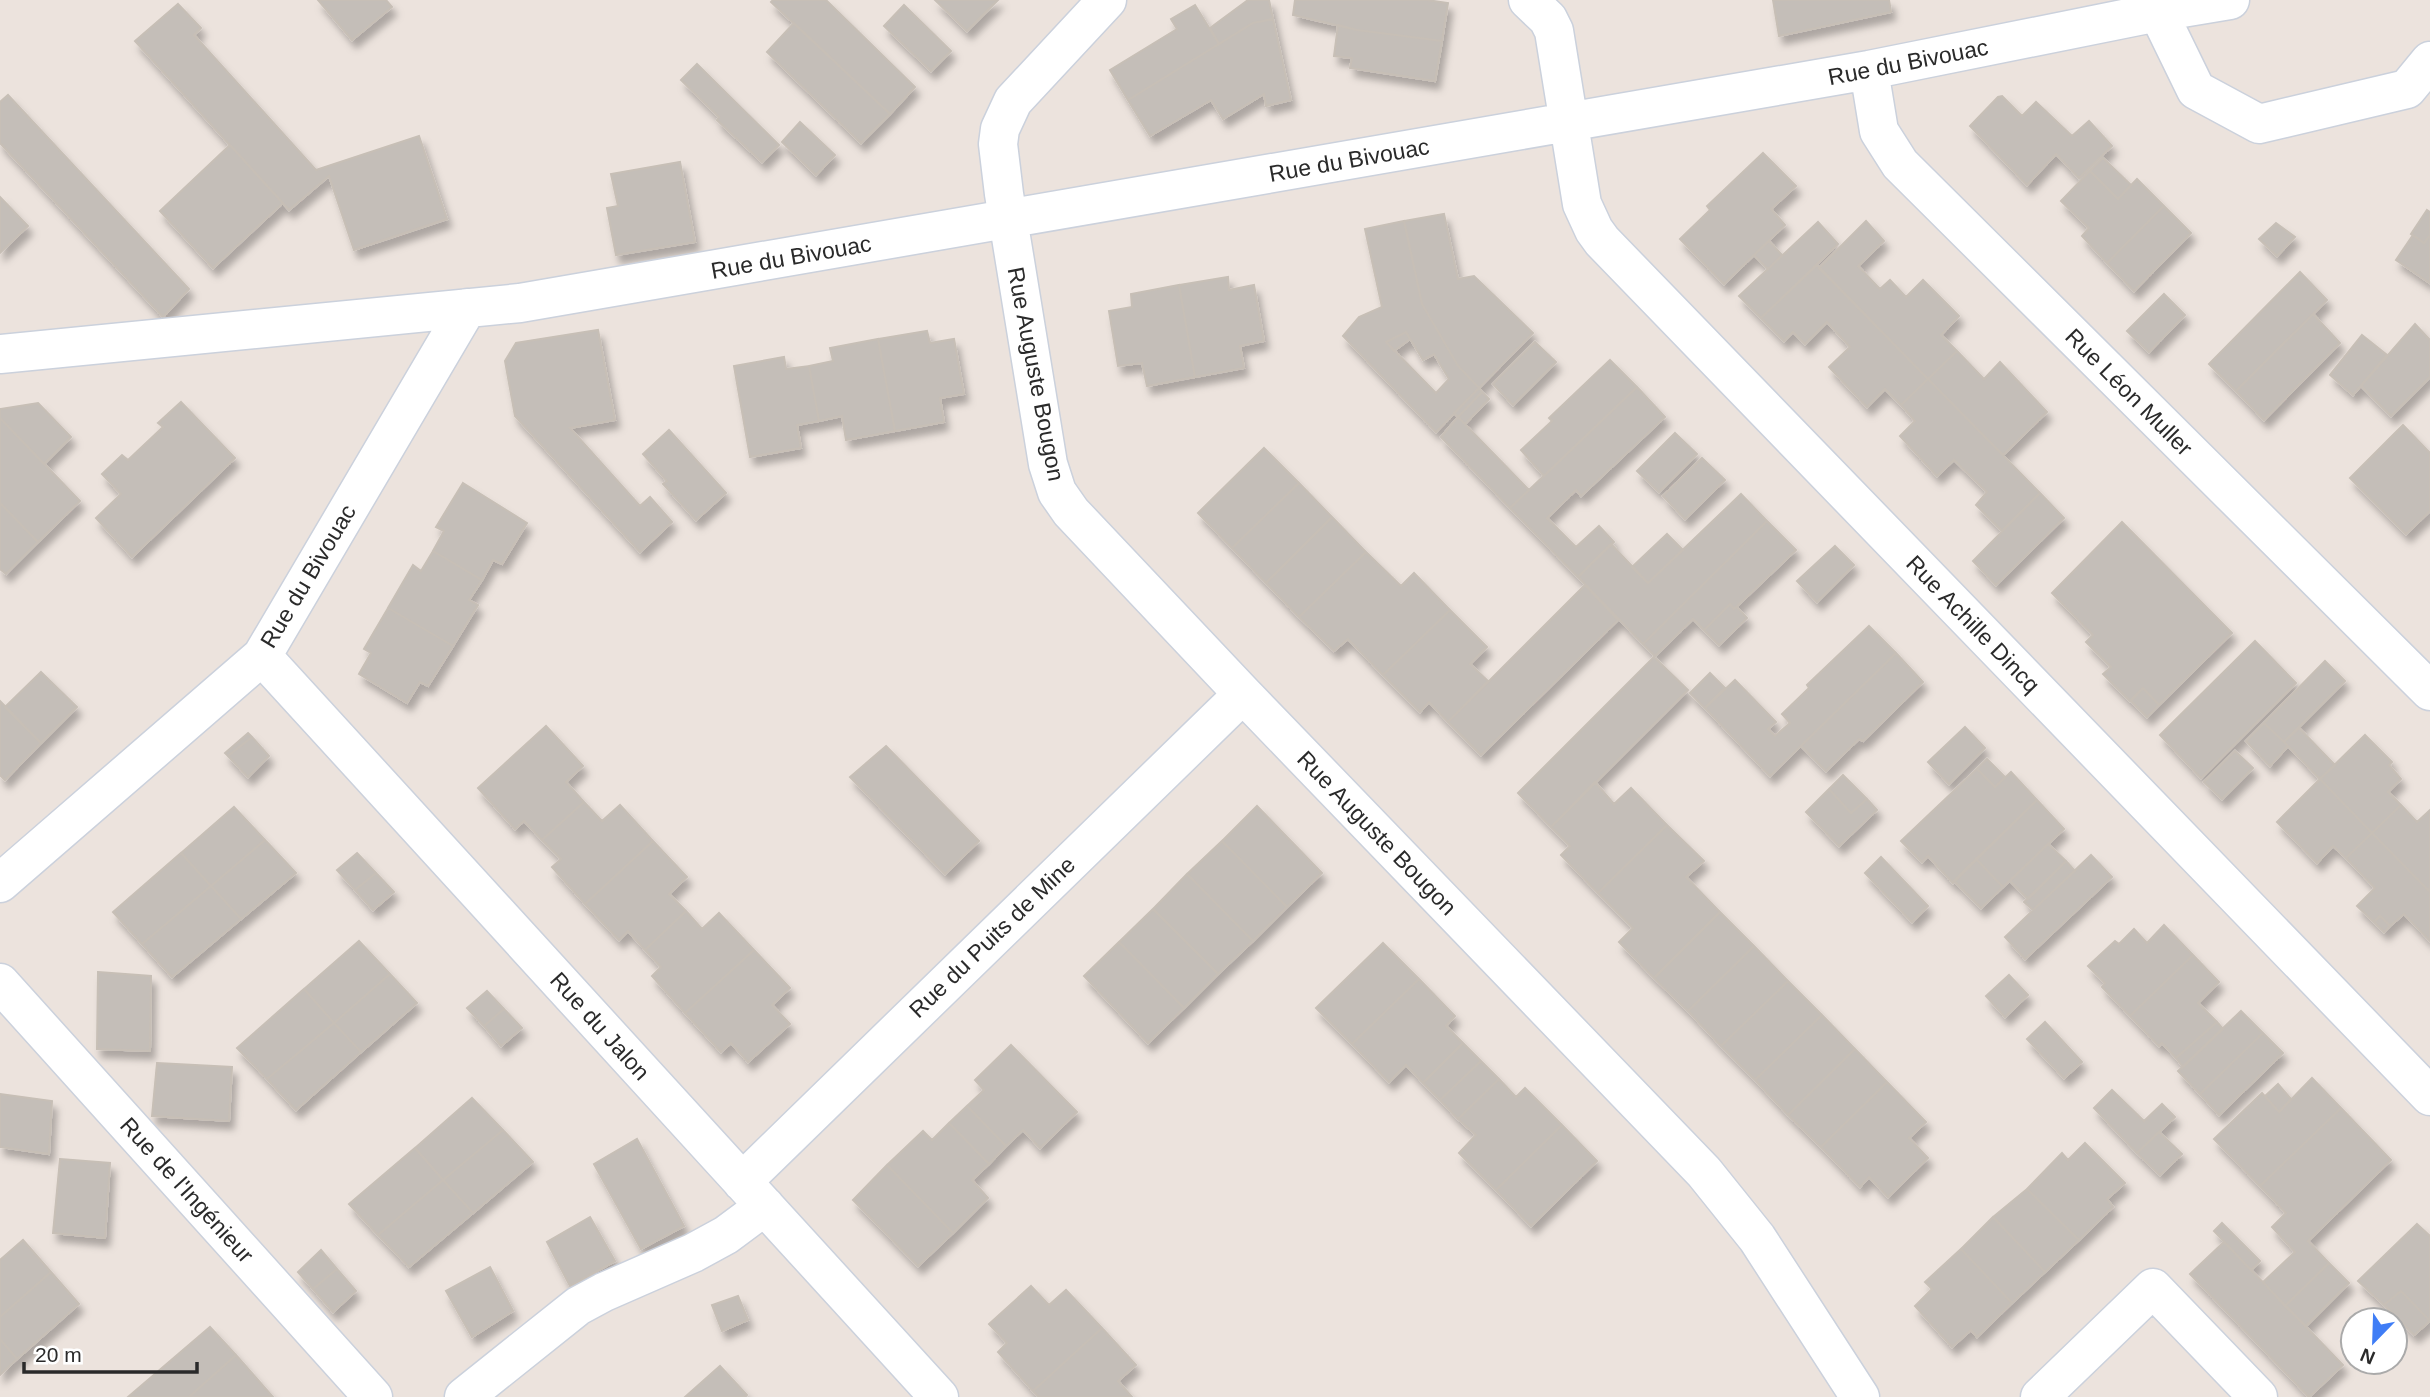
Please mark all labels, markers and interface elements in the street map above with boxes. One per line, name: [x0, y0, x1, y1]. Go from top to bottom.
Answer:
street label: Rue du Bivouac: [1826, 34, 1990, 90]
street label: Rue du Bivouac: [1267, 133, 1431, 187]
street label: Rue du Bivouac: [709, 230, 873, 284]
street label: Rue Auguste Bougon: [1002, 265, 1070, 483]
street label: Rue Léon Muller: [2060, 323, 2198, 461]
street label: Rue du Bivouac: [255, 500, 361, 652]
street label: Rue Achille Dincq: [1901, 550, 2045, 698]
street label: Rue Auguste Bougon: [1292, 746, 1462, 920]
street label: Rue du Puits de Mine: [904, 851, 1080, 1023]
street label: Rue du Jalon: [545, 967, 655, 1085]
street label: Rue de l'Ingénieur: [115, 1112, 259, 1268]
north arrow: [2339, 1306, 2409, 1376]
scale bar: [24, 1330, 198, 1374]
text: 20 m: [35, 1343, 82, 1366]
text: N: [2357, 1344, 2378, 1369]

